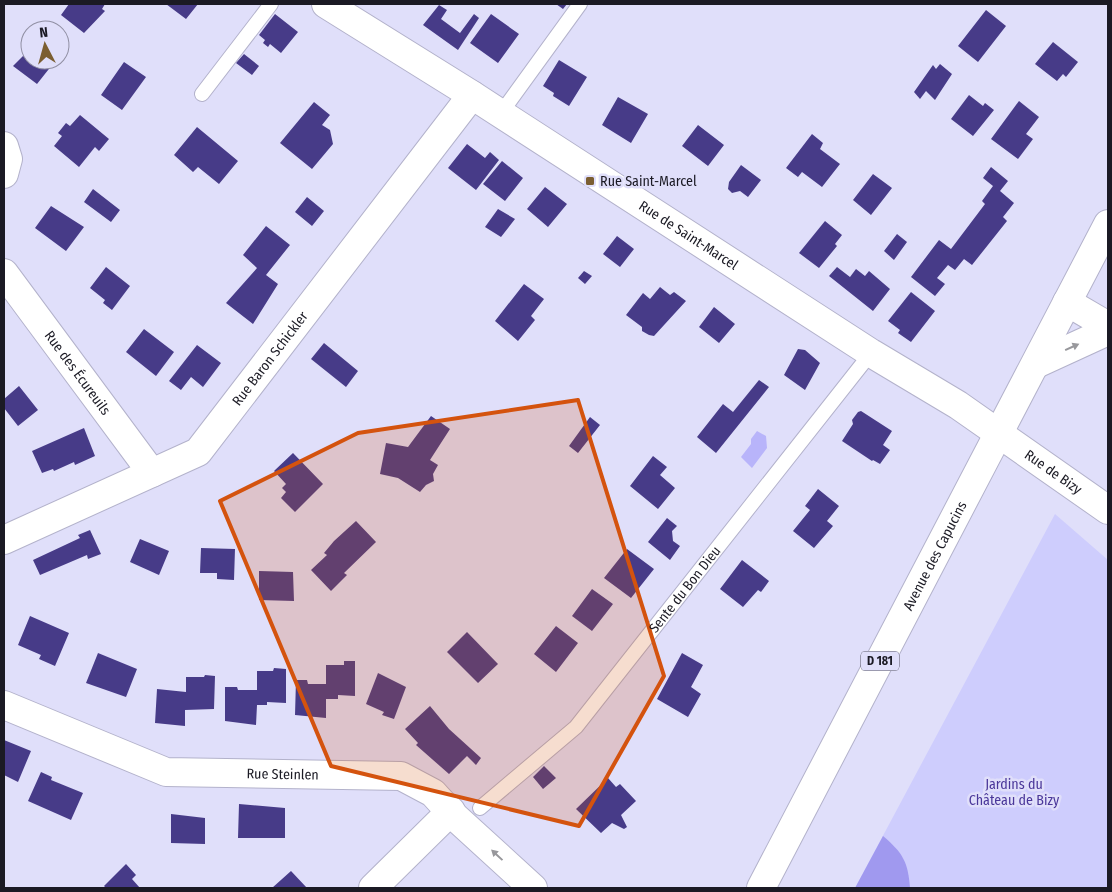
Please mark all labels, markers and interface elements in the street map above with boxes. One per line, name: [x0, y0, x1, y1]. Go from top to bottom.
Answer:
north arrow: [20, 20, 70, 70]
text: N: [39, 24, 49, 41]
place label: Rue Saint-Marcel: [600, 173, 697, 190]
marker: Rue Saint-Marcel: [584, 175, 596, 187]
street label: Rue de Saint-Marcel: [636, 197, 741, 274]
street label: Rue Baron Schickler: [229, 308, 312, 409]
street label: Rue des Écureuils: [41, 328, 114, 418]
one-way arrow: [1065, 343, 1079, 351]
street label: Rue de Bizy: [1021, 446, 1086, 498]
street label: Avenue des Capucins: [900, 498, 971, 613]
street label: Sente du Bon Dieu: [646, 543, 724, 636]
road number: D 181: [861, 651, 899, 670]
street label: Rue Steinlen: [246, 765, 319, 784]
park label: Jardins du Château de Bizy: [969, 776, 1060, 809]
one-way arrow: [491, 849, 503, 861]

